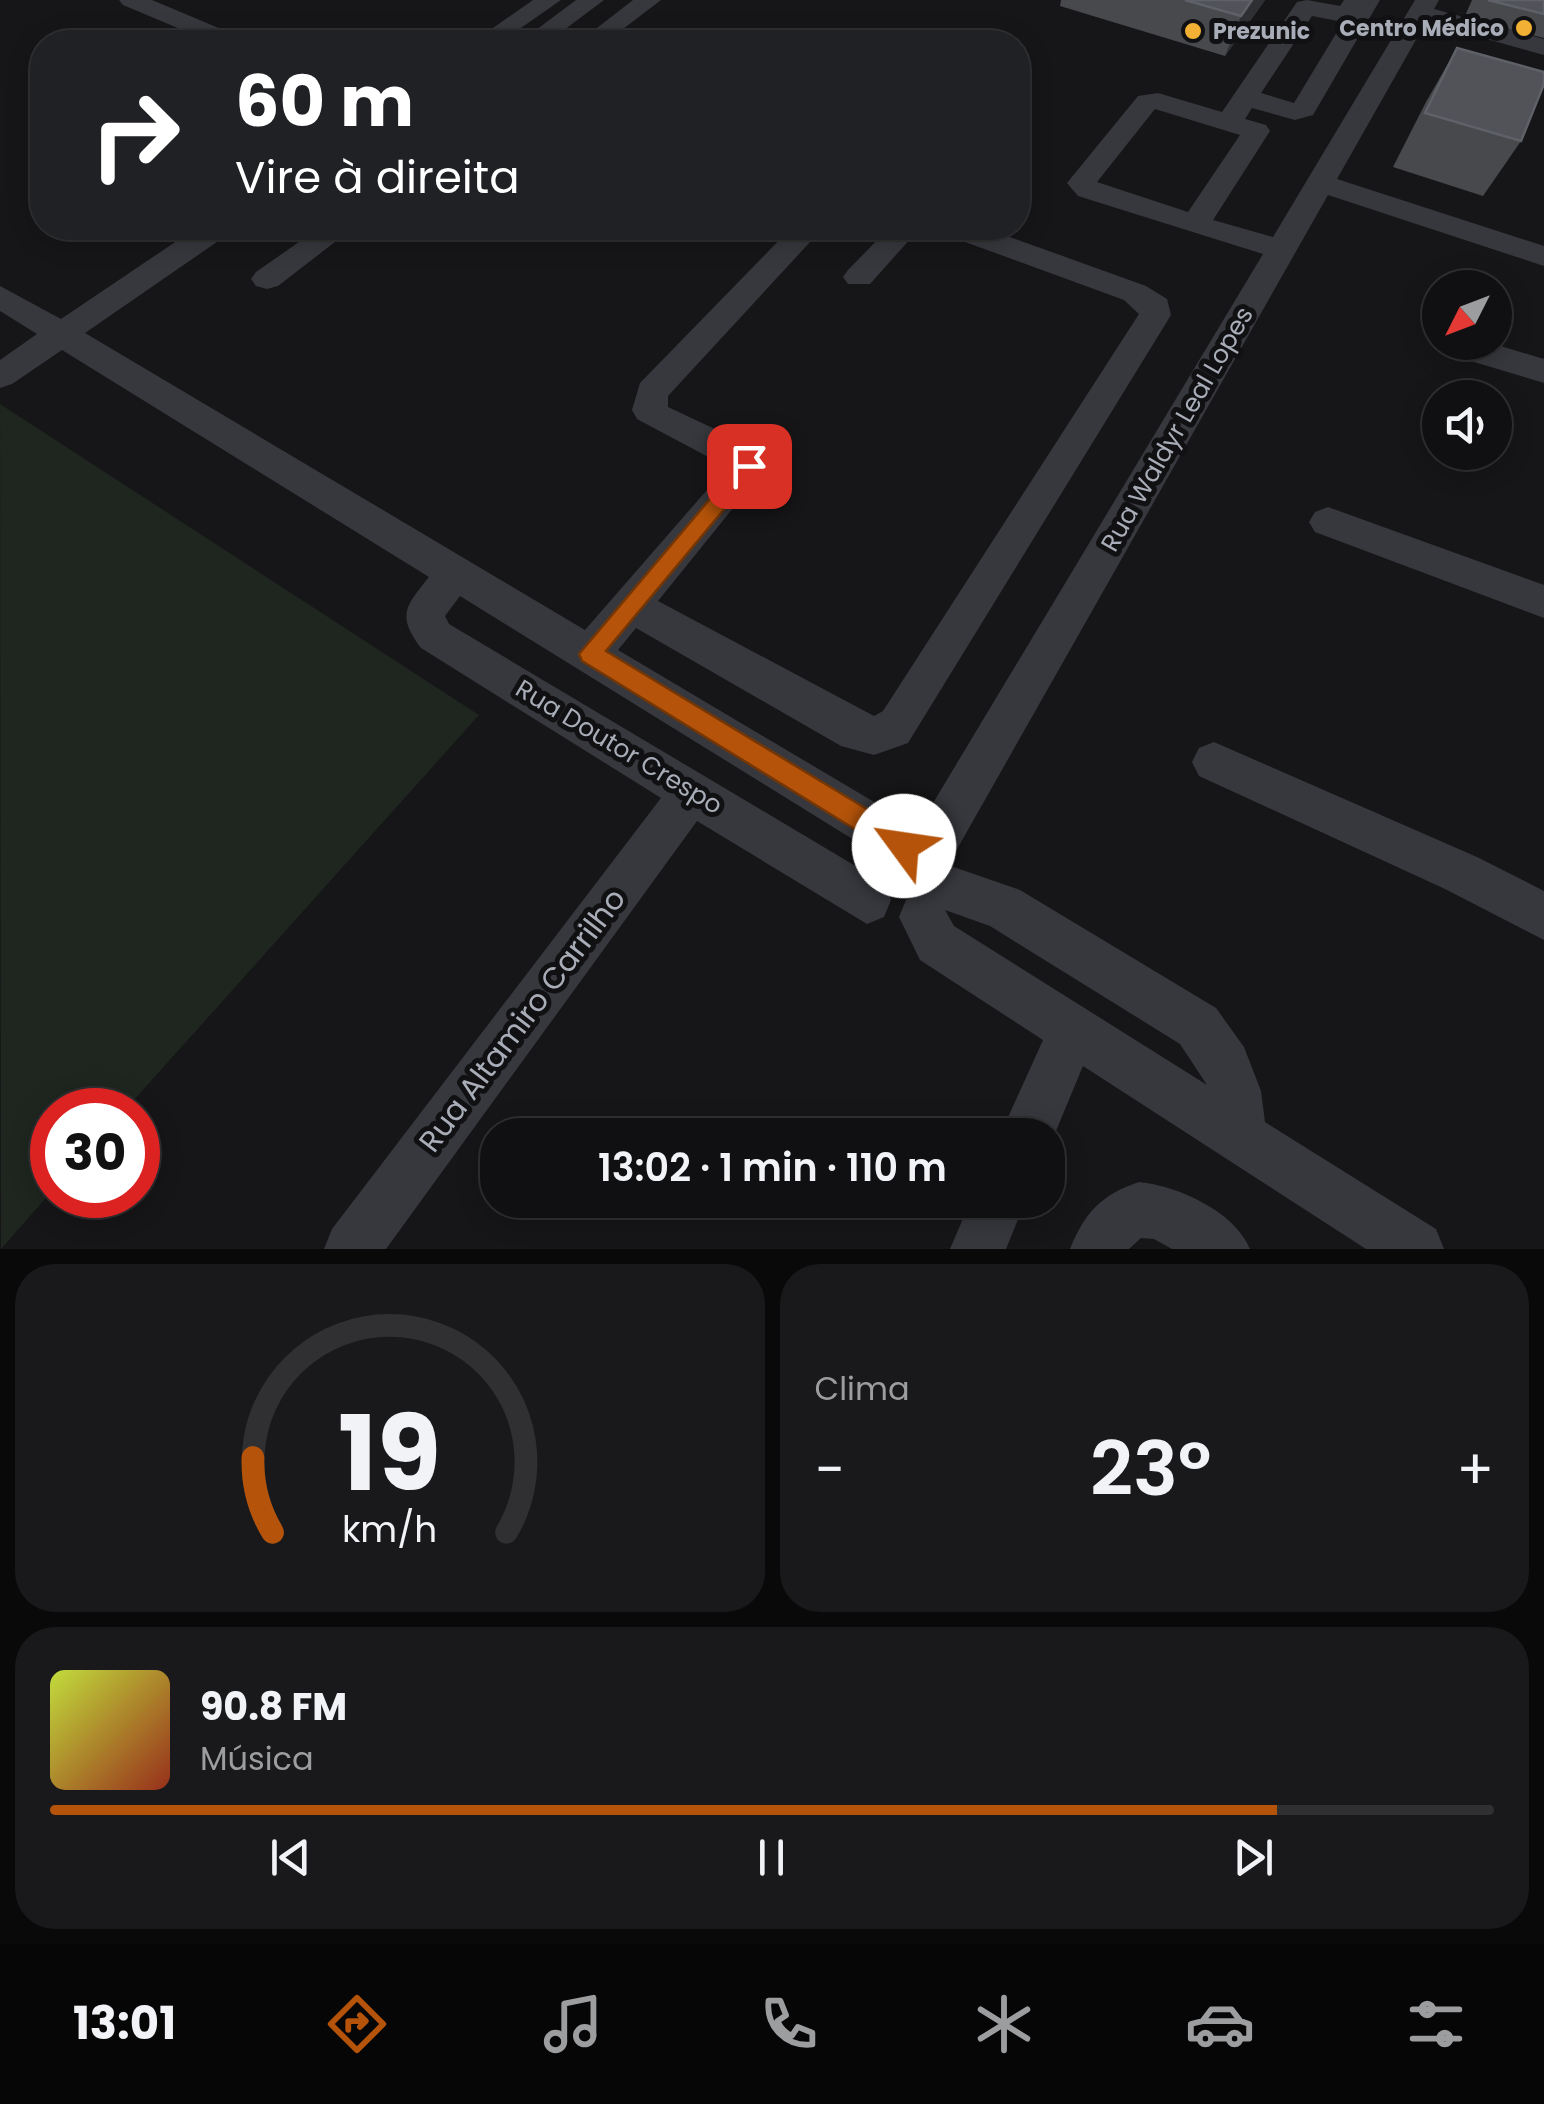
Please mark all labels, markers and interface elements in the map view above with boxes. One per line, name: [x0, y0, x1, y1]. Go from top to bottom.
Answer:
place label: Centro Médico: [1339, 13, 1504, 44]
place label: Prezunic: [1213, 16, 1310, 47]
marker: Centro Médico: [1513, 17, 1535, 39]
marker: Prezunic: [1182, 20, 1204, 42]
text: 60 m: [235, 52, 414, 151]
icon: right: [70, 70, 200, 200]
text: Vire à direita: [235, 146, 520, 209]
north arrow: [1422, 270, 1512, 360]
map controls: [1422, 270, 1512, 470]
street label: Rua Waldyr Leal Lopes: [1092, 300, 1262, 558]
button: sound: [1422, 380, 1512, 470]
pin: [707, 424, 792, 509]
icon: arrive: [722, 439, 777, 494]
street label: Rua Doutor Crespo: [509, 671, 729, 823]
position arrow: [852, 794, 956, 898]
street label: Rua Altamiro Carrilho: [408, 879, 636, 1161]
speed limit sign: 30: [30, 1088, 160, 1218]
text: 13:02 · 1 min · 110 m: [598, 1141, 947, 1194]
text: Clima: [815, 1366, 910, 1411]
text: 19: [338, 1381, 441, 1526]
text: 23°: [1090, 1416, 1211, 1521]
text: −: [815, 1431, 845, 1508]
text: +: [1456, 1431, 1494, 1508]
text: km/h: [342, 1504, 437, 1555]
text: 90.8 FM: [200, 1680, 347, 1733]
text: Música: [200, 1736, 314, 1781]
icon: previous: [263, 1830, 318, 1885]
icon: pause: [744, 1830, 799, 1885]
icon: next: [1226, 1830, 1281, 1885]
icon: directions: [322, 1989, 392, 2059]
icon: music: [538, 1989, 608, 2059]
icon: phone: [754, 1989, 824, 2059]
icon: climate: [969, 1989, 1039, 2059]
icon: car: [1185, 1989, 1255, 2059]
icon: filters: [1401, 1989, 1471, 2059]
text: 13:01: [73, 1992, 176, 2055]

